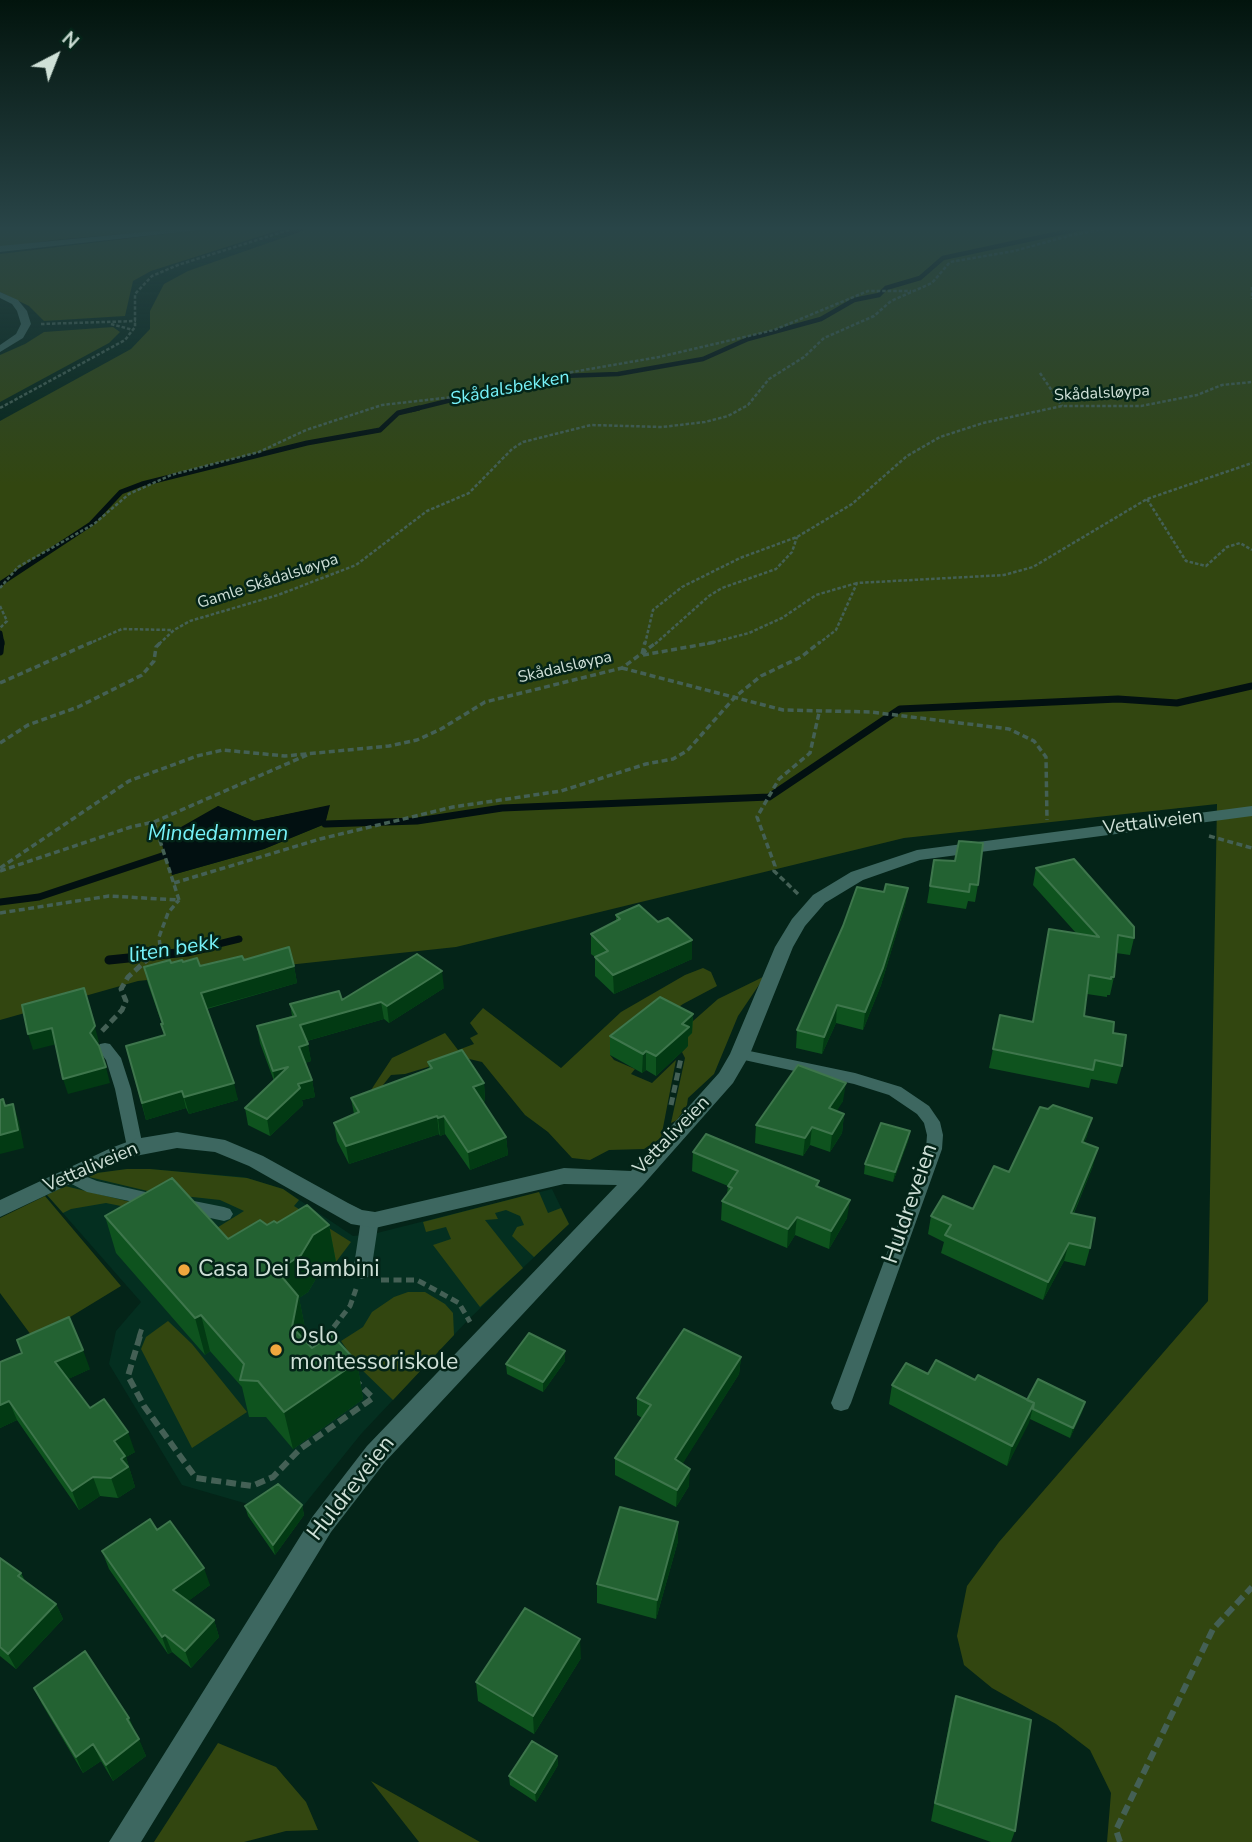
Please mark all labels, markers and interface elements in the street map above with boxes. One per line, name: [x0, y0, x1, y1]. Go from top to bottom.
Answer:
north arrow: [21, 21, 91, 91]
text: N: [56, 26, 84, 55]
water label: Skådalsbekken: [449, 367, 571, 411]
street label: Skådalsløypa: [1054, 382, 1150, 406]
street label: Gamle Skådalsløypa: [195, 550, 341, 614]
street label: Skådalsløypa: [516, 648, 614, 688]
street label: Vettaliveien: [1102, 806, 1204, 840]
water label: Mindedammen: [148, 822, 288, 848]
water label: liten bekk: [127, 930, 221, 970]
street label: Vettaliveien: [629, 1092, 715, 1180]
street label: Vettaliveien: [40, 1138, 142, 1198]
street label: Huldreveien: [878, 1140, 944, 1268]
place label: Casa Dei Bambini: [198, 1256, 380, 1284]
marker: Casa Dei Bambini: [176, 1262, 192, 1278]
place label: Oslo montessoriskole: [290, 1323, 458, 1377]
marker: Oslo montessoriskole: [268, 1342, 284, 1358]
street label: Huldreveien: [303, 1431, 401, 1547]

